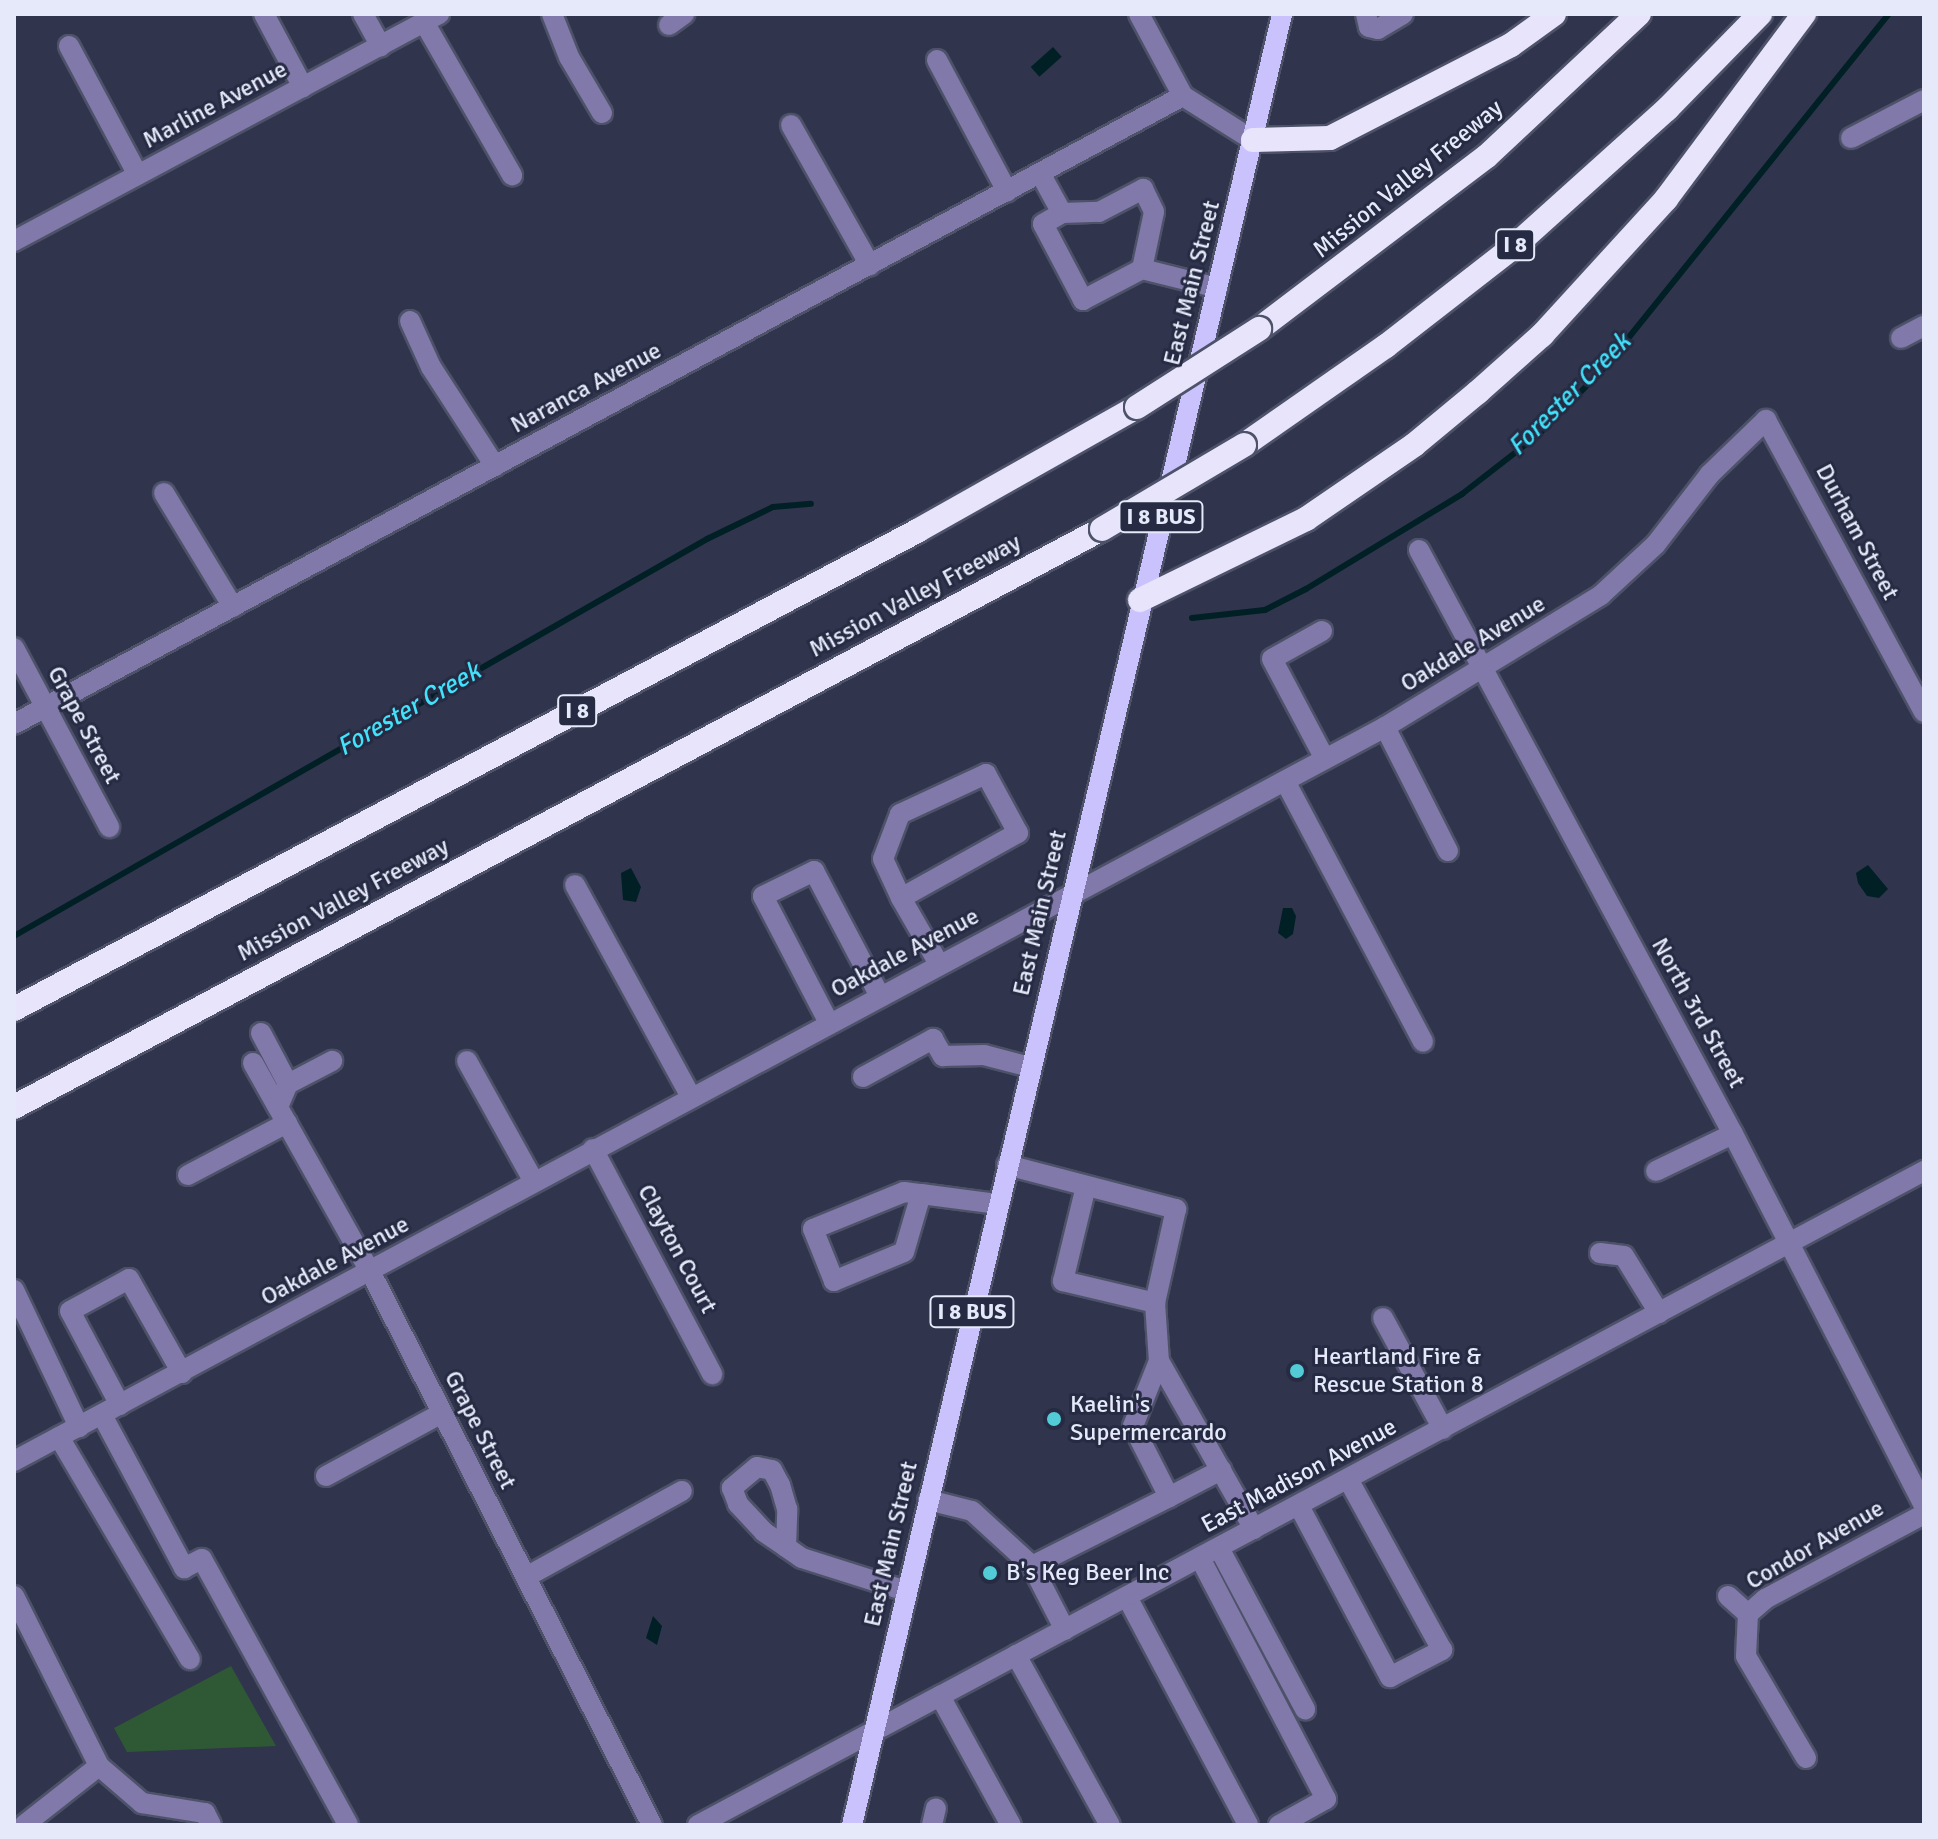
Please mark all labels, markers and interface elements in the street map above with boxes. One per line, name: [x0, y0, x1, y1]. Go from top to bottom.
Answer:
street label: Marline Avenue: [138, 55, 292, 155]
street label: Mission Valley Freeway: [1307, 94, 1509, 264]
street label: East Main Street: [1158, 198, 1226, 368]
road number: I 8: [1495, 227, 1535, 263]
water label: Forester Creek: [1502, 327, 1638, 463]
street label: Naranca Avenue: [506, 336, 666, 440]
street label: Durham Street: [1809, 459, 1905, 605]
road number: I 8 BUS: [1117, 499, 1205, 535]
street label: Mission Valley Freeway: [804, 528, 1026, 664]
street label: Oakdale Avenue: [1396, 590, 1550, 698]
water label: Forester Creek: [332, 656, 486, 764]
street label: Grape Street: [41, 661, 127, 789]
road number: I 8: [557, 693, 597, 729]
street label: East Main Street: [1007, 828, 1073, 998]
street label: Mission Valley Freeway: [232, 832, 454, 968]
street label: Oakdale Avenue: [826, 902, 984, 1004]
street label: North 3rd Street: [1645, 933, 1751, 1093]
street label: Clayton Court: [631, 1180, 723, 1318]
street label: Oakdale Avenue: [256, 1210, 414, 1312]
road number: I 8 BUS: [928, 1294, 1016, 1330]
place label: Heartland Fire & Rescue Station 8: [1313, 1343, 1484, 1399]
marker: Heartland Fire & Rescue Station 8: [1288, 1362, 1306, 1380]
street label: Grape Street: [438, 1366, 522, 1494]
place label: Kaelin's Supermercardo: [1070, 1391, 1227, 1447]
marker: Kaelin's Supermercardo: [1045, 1410, 1063, 1428]
street label: East Madison Avenue: [1197, 1412, 1401, 1540]
street label: East Main Street: [858, 1459, 924, 1629]
street label: Condor Avenue: [1741, 1494, 1889, 1596]
place label: B's Keg Beer Inc: [1006, 1559, 1169, 1587]
marker: B's Keg Beer Inc: [981, 1564, 999, 1582]

